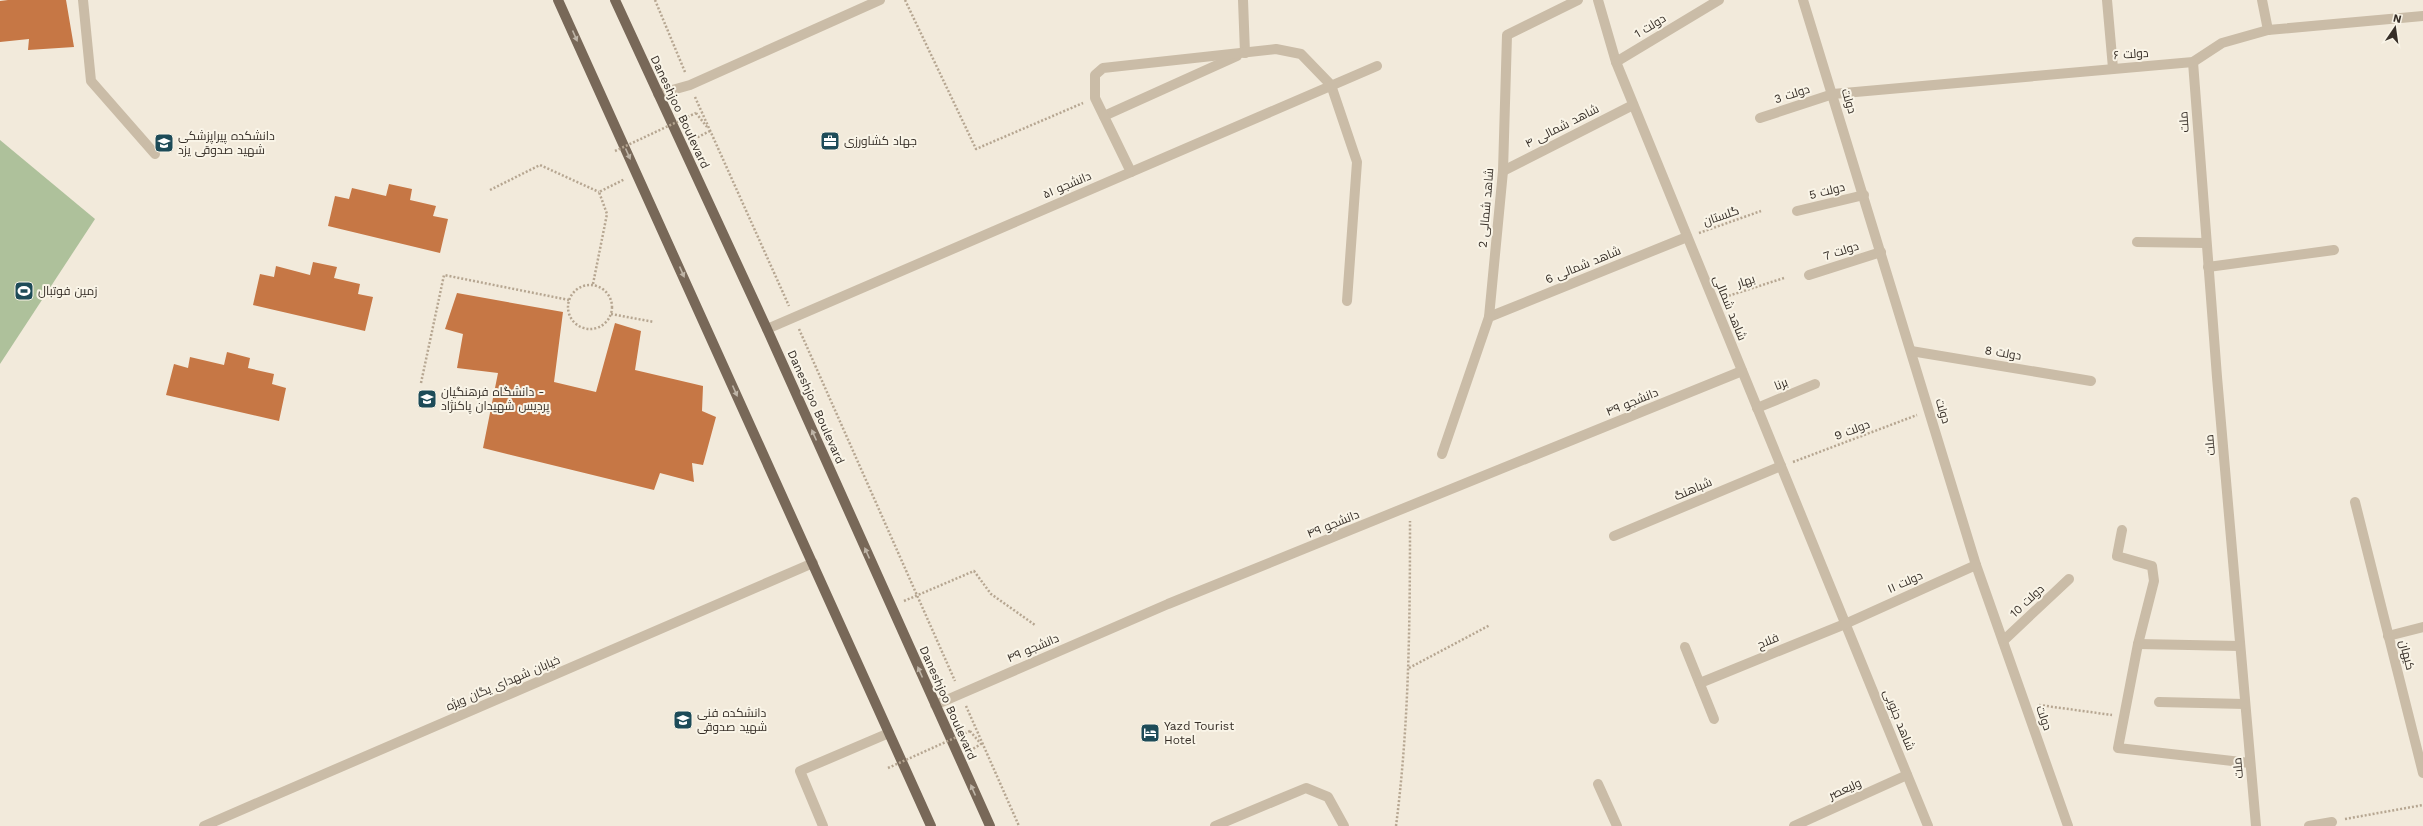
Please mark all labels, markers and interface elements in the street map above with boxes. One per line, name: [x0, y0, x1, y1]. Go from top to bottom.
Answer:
north arrow: [2375, 8, 2415, 48]
street label: دولت 1: [1632, 11, 1668, 41]
text: N: [2392, 11, 2403, 26]
one-way arrow: [572, 30, 578, 42]
street label: دولت ۶: [2113, 46, 2149, 62]
street label: Daneshjoo Boulevard: [648, 53, 712, 171]
street label: دولت 3: [1772, 82, 1812, 106]
street label: دولت: [1839, 87, 1859, 115]
street label: شاهد شمالی ۴: [1523, 101, 1601, 151]
street label: ملت: [2176, 111, 2192, 133]
place label: دانشکده پیراپزشکی شهید صدوقی یزد: [178, 129, 275, 157]
office icon: جهاد کشاورزی: [819, 130, 841, 152]
school or university icon: دانشکده پیراپزشکی شهید صدوقی یزد: [153, 132, 175, 154]
place label: جهاد کشاورزی: [844, 134, 917, 148]
one-way arrow: [625, 148, 631, 160]
street label: شاهد شمالی 2: [1476, 167, 1496, 249]
street label: دانشجو ۵۱: [1041, 168, 1093, 201]
street label: دولت 5: [1808, 180, 1847, 202]
street label: گلستان: [1701, 203, 1741, 229]
street label: دولت 7: [1822, 239, 1861, 263]
street label: شاهد شمالی 6: [1543, 243, 1623, 287]
one-way arrow: [679, 267, 685, 279]
street label: بهار: [1734, 272, 1757, 291]
street label: شاهد شمالی: [1711, 273, 1749, 343]
sports icon: زمین فوتبال: [13, 280, 35, 302]
place label: زمین فوتبال: [38, 284, 97, 298]
street label: دولت 8: [1984, 343, 2023, 363]
street label: Daneshjoo Boulevard: [785, 348, 847, 466]
street label: برنا: [1772, 375, 1790, 393]
place label: دانشگاه فرهنگیان - پردیس شهیدان پاکنژاد: [441, 385, 550, 415]
one-way arrow: [732, 385, 738, 397]
street label: دانشجو ۴۹: [1604, 385, 1660, 419]
school or university icon: دانشگاه فرهنگیان - پردیس شهیدان پاکنژاد: [416, 388, 438, 410]
street label: دولت: [1933, 397, 1953, 425]
street label: دولت 9: [1832, 417, 1872, 443]
one-way arrow: [811, 429, 817, 440]
street label: ملت: [2202, 434, 2218, 456]
street label: شباهنگ: [1672, 475, 1714, 503]
street label: دانشجو ۴۹: [1305, 507, 1361, 541]
one-way arrow: [864, 548, 870, 559]
street label: دولت ۱۱: [1885, 568, 1925, 596]
street label: دولت 10: [2007, 582, 2047, 620]
street label: فلاح: [1755, 630, 1781, 653]
street label: دانشجو ۴۹: [1005, 631, 1061, 665]
street label: کیهان: [2397, 639, 2417, 671]
street label: Daneshjoo Boulevard: [917, 644, 979, 762]
street label: خیابان شهدای یگان ویژه: [444, 653, 562, 713]
one-way arrow: [917, 666, 923, 678]
street label: شاهد جنوبی: [1880, 687, 1918, 753]
street label: دولت: [2033, 704, 2055, 732]
place label: دانشکده فنی شهید صدوقی: [697, 706, 767, 734]
school or university icon: دانشکده فنی شهید صدوقی: [672, 709, 694, 731]
place label: Yazd Tourist Hotel: [1164, 719, 1234, 747]
hotel icon: Yazd Tourist Hotel: [1139, 722, 1161, 744]
street label: ملت: [2230, 757, 2246, 779]
street label: ولیعصر: [1826, 776, 1864, 803]
one-way arrow: [970, 784, 976, 796]

